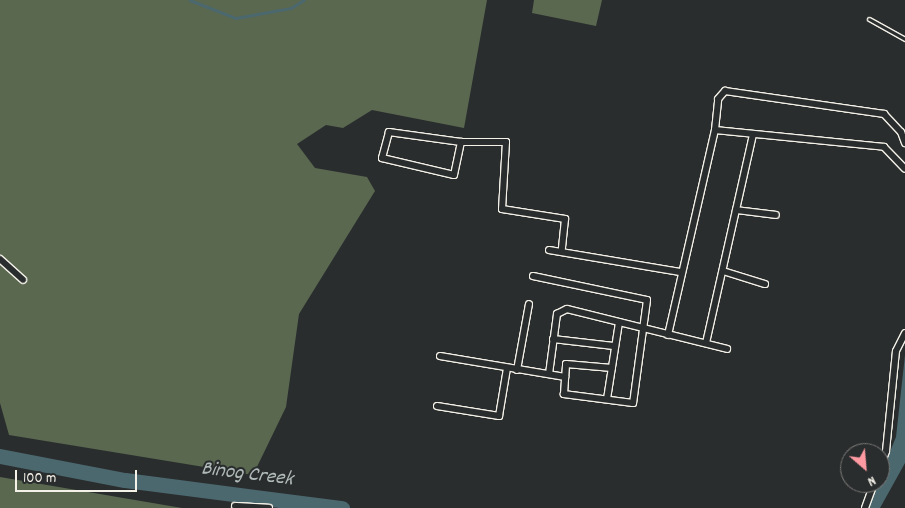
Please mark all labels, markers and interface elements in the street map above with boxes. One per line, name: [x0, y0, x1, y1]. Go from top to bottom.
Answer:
north arrow: [840, 443, 890, 493]
water label: Binog Creek: [200, 457, 294, 493]
scale bar: [18, 460, 140, 492]
text: 100 m: [23, 468, 56, 490]
text: N: [864, 470, 879, 491]

